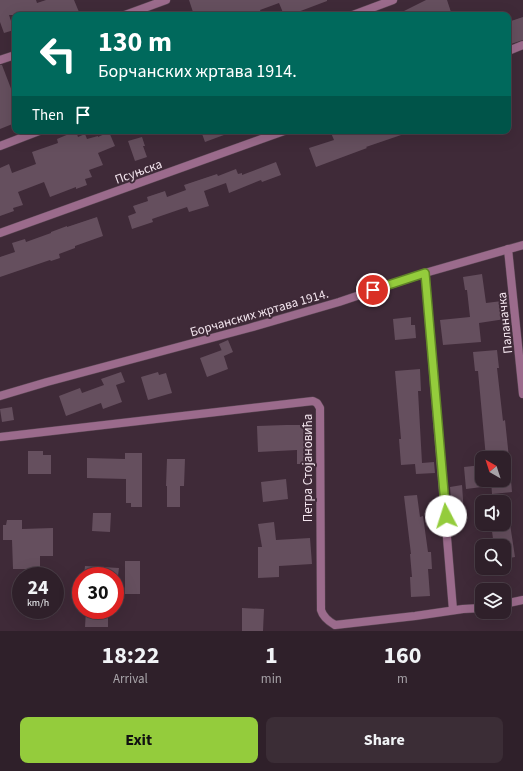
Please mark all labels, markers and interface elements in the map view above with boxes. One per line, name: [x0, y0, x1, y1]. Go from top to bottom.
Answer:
text: 130 m: [98, 22, 172, 62]
icon: left: [32, 28, 84, 80]
text: Борчанских жртава 1914.: [98, 59, 297, 84]
icon: arrive: [72, 104, 94, 126]
text: Then: [32, 105, 64, 126]
street label: Псуњска: [112, 155, 164, 189]
pin: [356, 273, 390, 307]
icon: arrive: [362, 279, 384, 301]
street label: Борчанских жртава 1914.: [188, 285, 331, 341]
street label: Паланачка: [493, 291, 517, 355]
street label: Петра Стојановића: [299, 414, 317, 522]
north arrow: [475, 451, 511, 487]
map controls: [475, 451, 511, 619]
position arrow: [425, 495, 467, 537]
button: sound: [475, 495, 511, 531]
button: search: [475, 539, 511, 575]
speed limit sign: 30: [72, 567, 124, 619]
text: 24: [27, 574, 49, 602]
button: layers: [475, 583, 511, 619]
text: km/h: [27, 596, 49, 610]
text: 18:22: [101, 638, 159, 673]
text: 1: [265, 638, 278, 673]
text: 160: [383, 638, 421, 673]
text: Arrival: [113, 670, 148, 688]
text: min: [261, 670, 282, 688]
text: m: [397, 670, 408, 688]
button: Exit: [20, 717, 258, 763]
button: Share: [266, 717, 503, 763]

